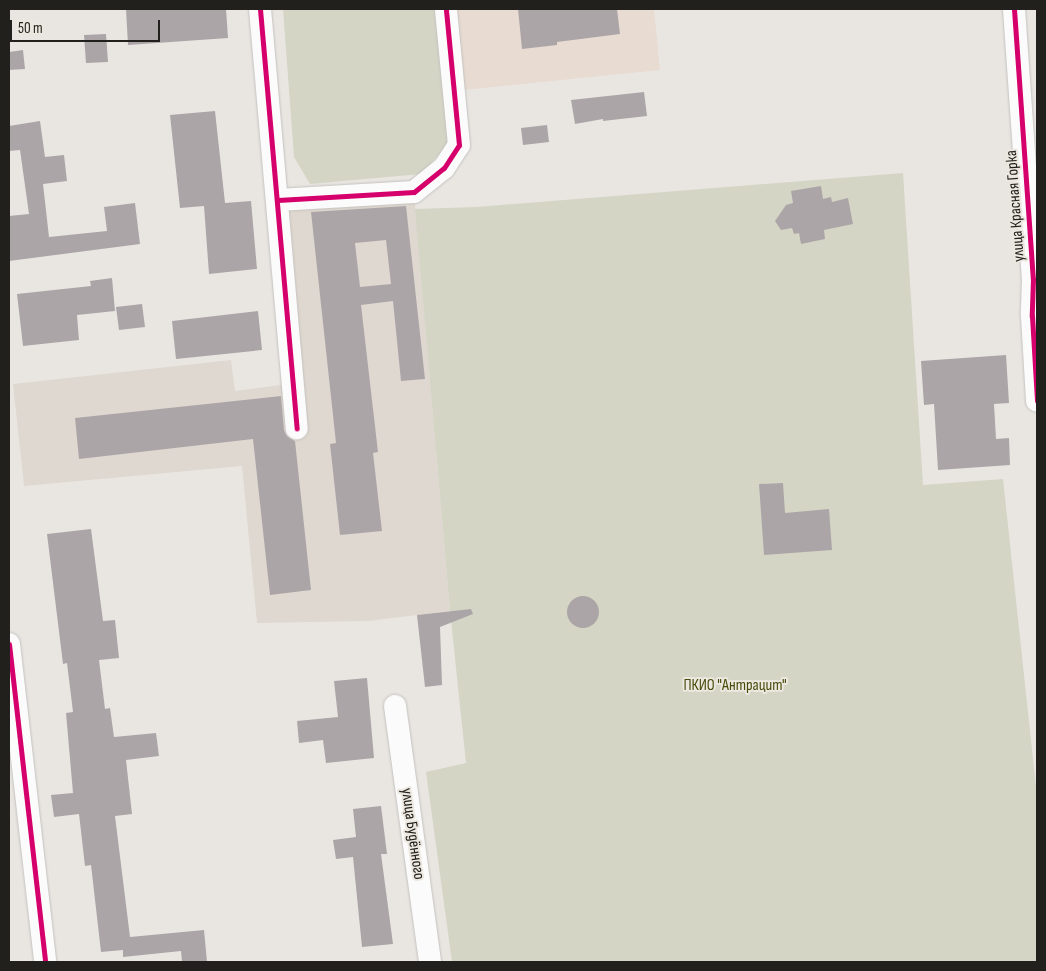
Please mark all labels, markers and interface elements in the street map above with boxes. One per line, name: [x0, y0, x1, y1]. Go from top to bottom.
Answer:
scale bar: [12, 10, 162, 42]
text: 50 m: [18, 19, 43, 38]
street label: улица Красная Горка: [1003, 150, 1029, 262]
park label: ПКИО "Антрацит": [683, 676, 787, 696]
street label: улица Будённого: [396, 787, 428, 881]

